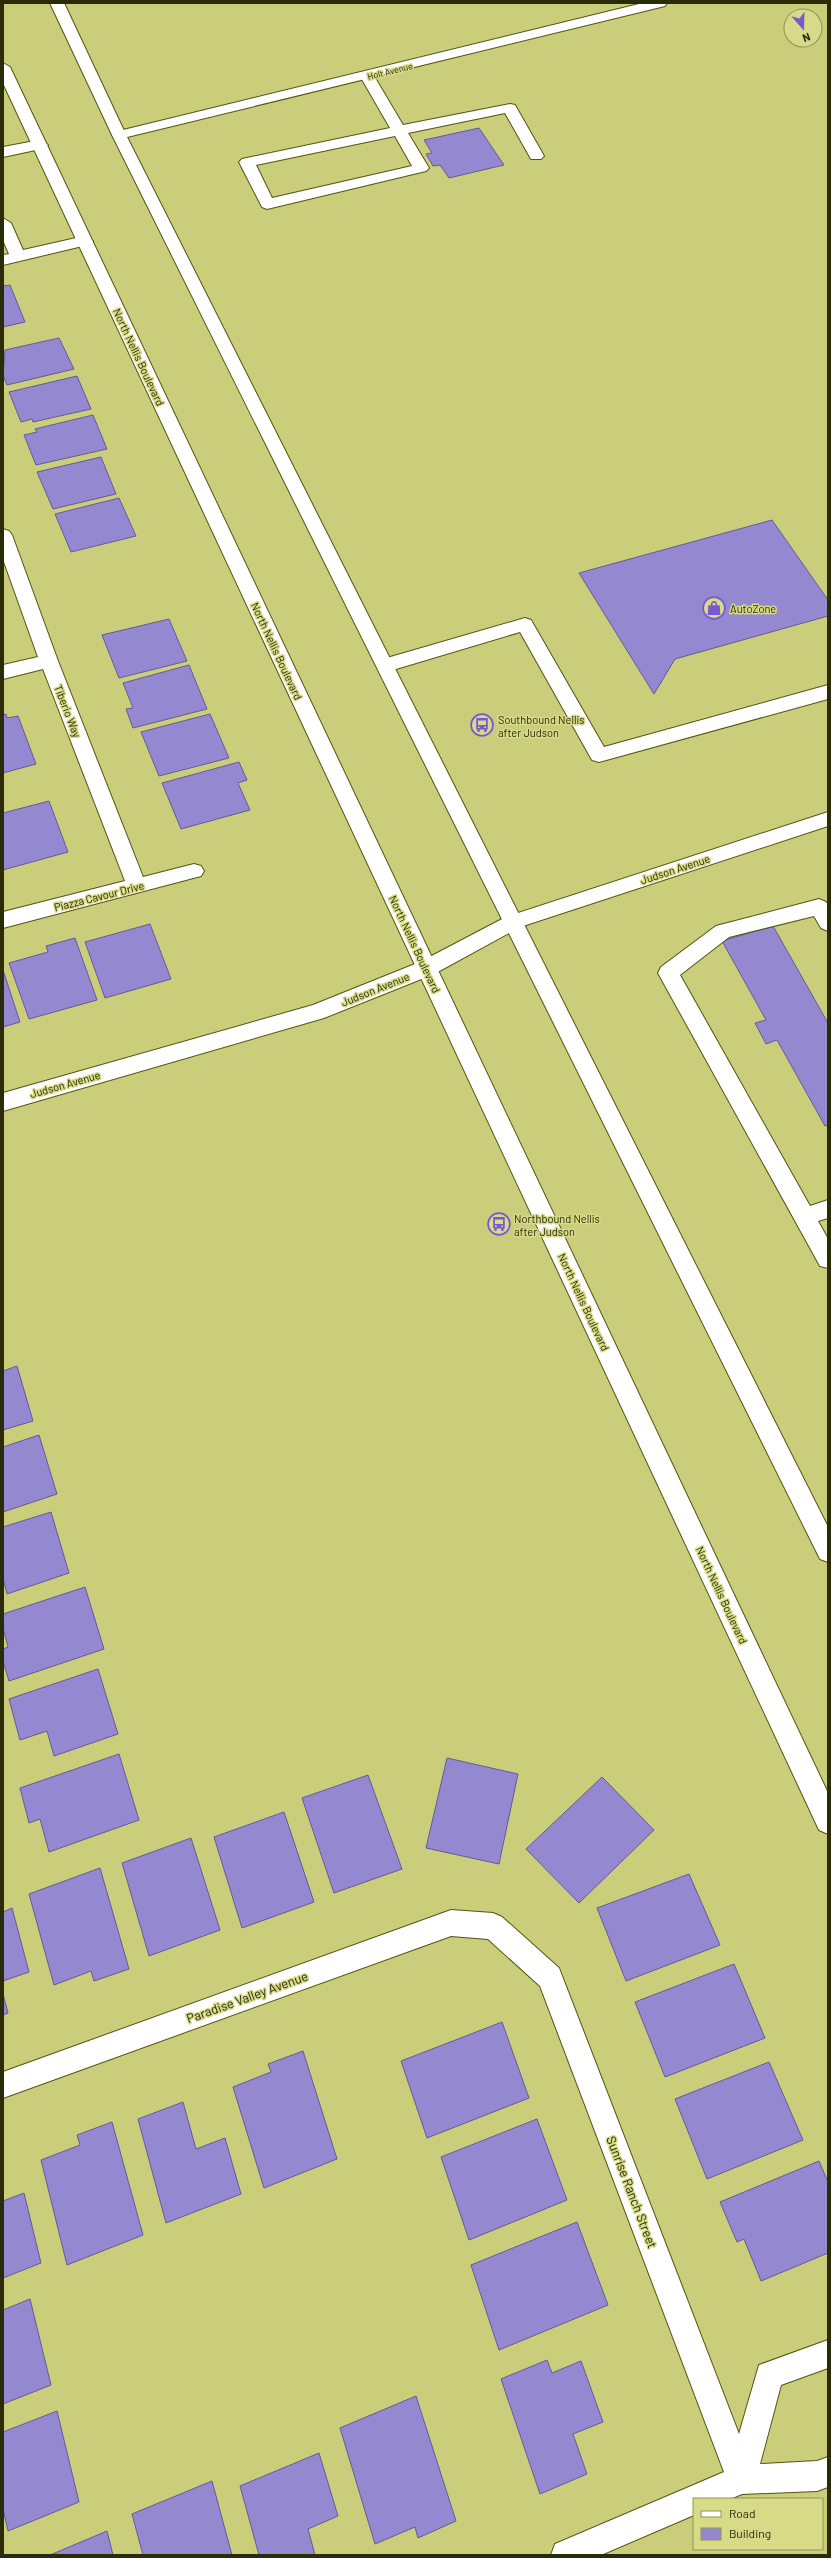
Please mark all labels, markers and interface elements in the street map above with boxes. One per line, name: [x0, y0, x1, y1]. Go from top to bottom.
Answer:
north arrow: [783, 8, 823, 48]
text: N: [801, 31, 812, 45]
street label: Holt Avenue: [366, 60, 414, 82]
street label: North Nellis Boulevard: [111, 306, 167, 408]
shop icon: AutoZone: [701, 595, 727, 621]
street label: North Nellis Boulevard: [249, 600, 305, 702]
place label: AutoZone: [730, 602, 776, 615]
street label: Tiberio Way: [52, 683, 84, 739]
bus stop icon: Southbound Nellis after Judson: [469, 712, 495, 738]
place label: Southbound Nellis after Judson: [498, 713, 585, 739]
street label: Judson Avenue: [638, 852, 712, 886]
street label: Piazza Cavour Drive: [53, 878, 145, 913]
street label: North Nellis Boulevard: [387, 893, 443, 995]
street label: Judson Avenue: [339, 969, 411, 1009]
street label: Judson Avenue: [28, 1068, 102, 1100]
bus stop icon: Northbound Nellis after Judson: [486, 1211, 512, 1237]
place label: Northbound Nellis after Judson: [514, 1212, 600, 1238]
street label: North Nellis Boulevard: [556, 1251, 612, 1353]
street label: North Nellis Boulevard: [694, 1544, 750, 1646]
street label: Paradise Valley Avenue: [184, 1968, 310, 2026]
street label: Sunrise Ranch Street: [603, 2134, 661, 2250]
legend: [693, 2498, 823, 2550]
text: Road: [729, 2506, 756, 2520]
text: Building: [729, 2526, 771, 2540]

